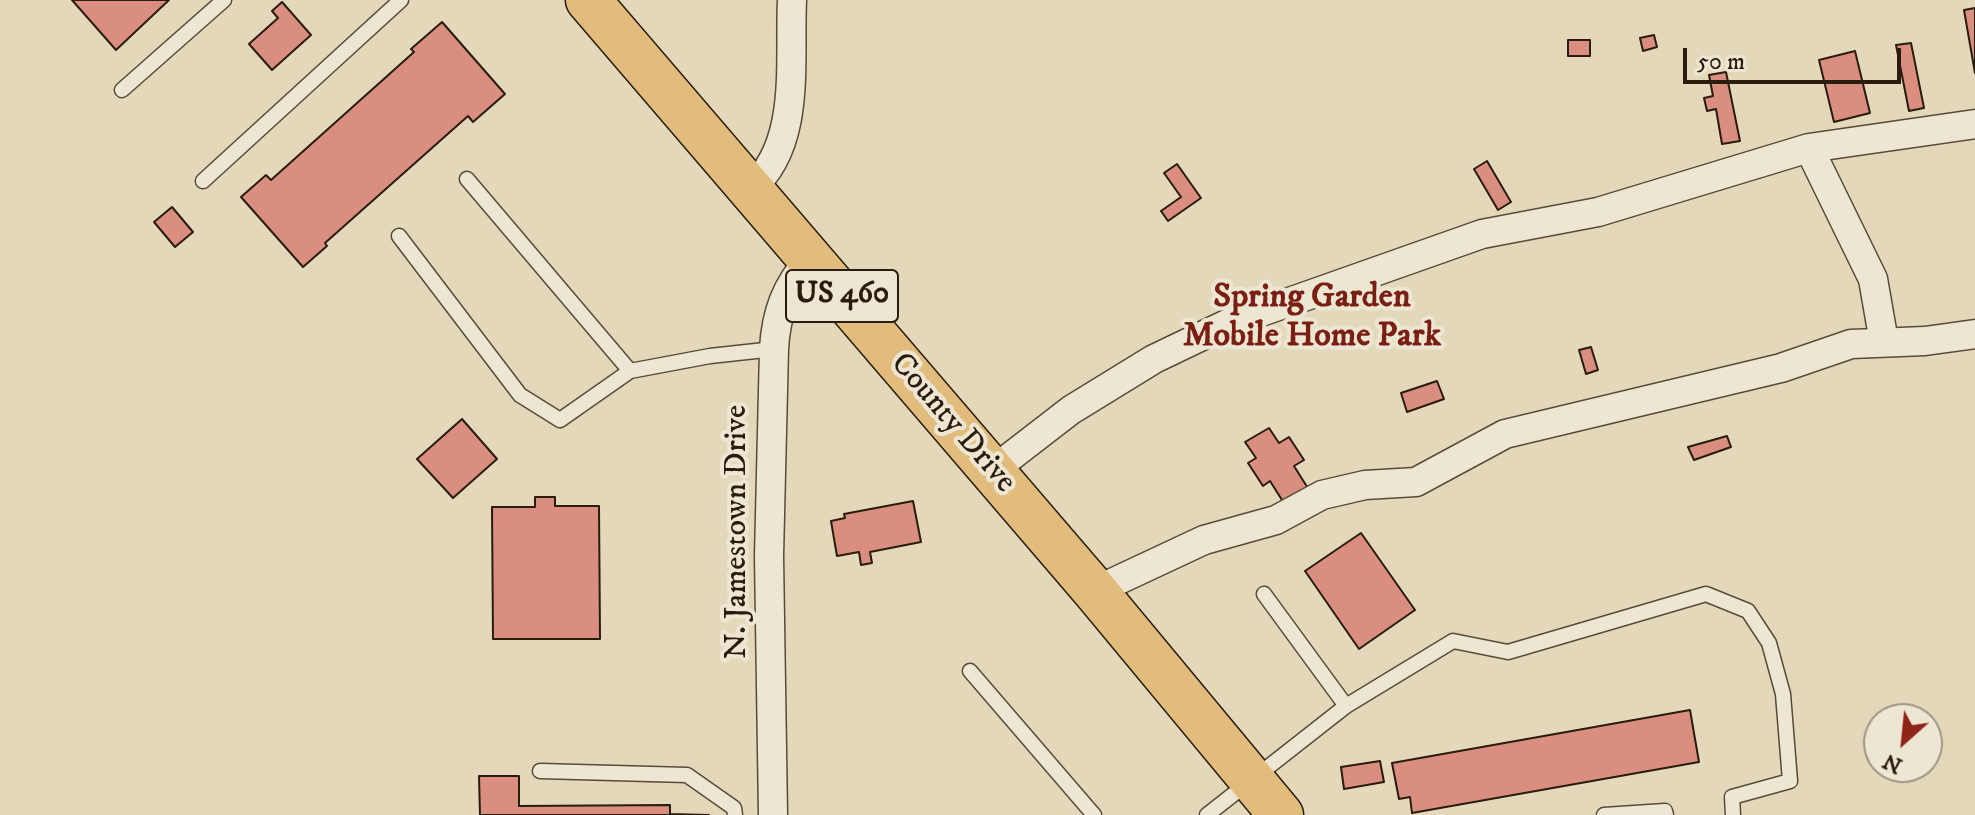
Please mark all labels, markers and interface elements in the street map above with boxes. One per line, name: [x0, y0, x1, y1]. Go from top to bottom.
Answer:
scale bar: [1687, 32, 1905, 82]
text: 50 m: [1697, 47, 1745, 77]
road number: US 460: [786, 270, 898, 322]
district label: Spring Garden Mobile Home Park: [1183, 279, 1441, 358]
street label: County Drive: [881, 346, 1023, 502]
street label: N. Jamestown Drive: [719, 405, 757, 659]
north arrow: [1863, 703, 1943, 783]
text: N: [1879, 747, 1907, 779]

